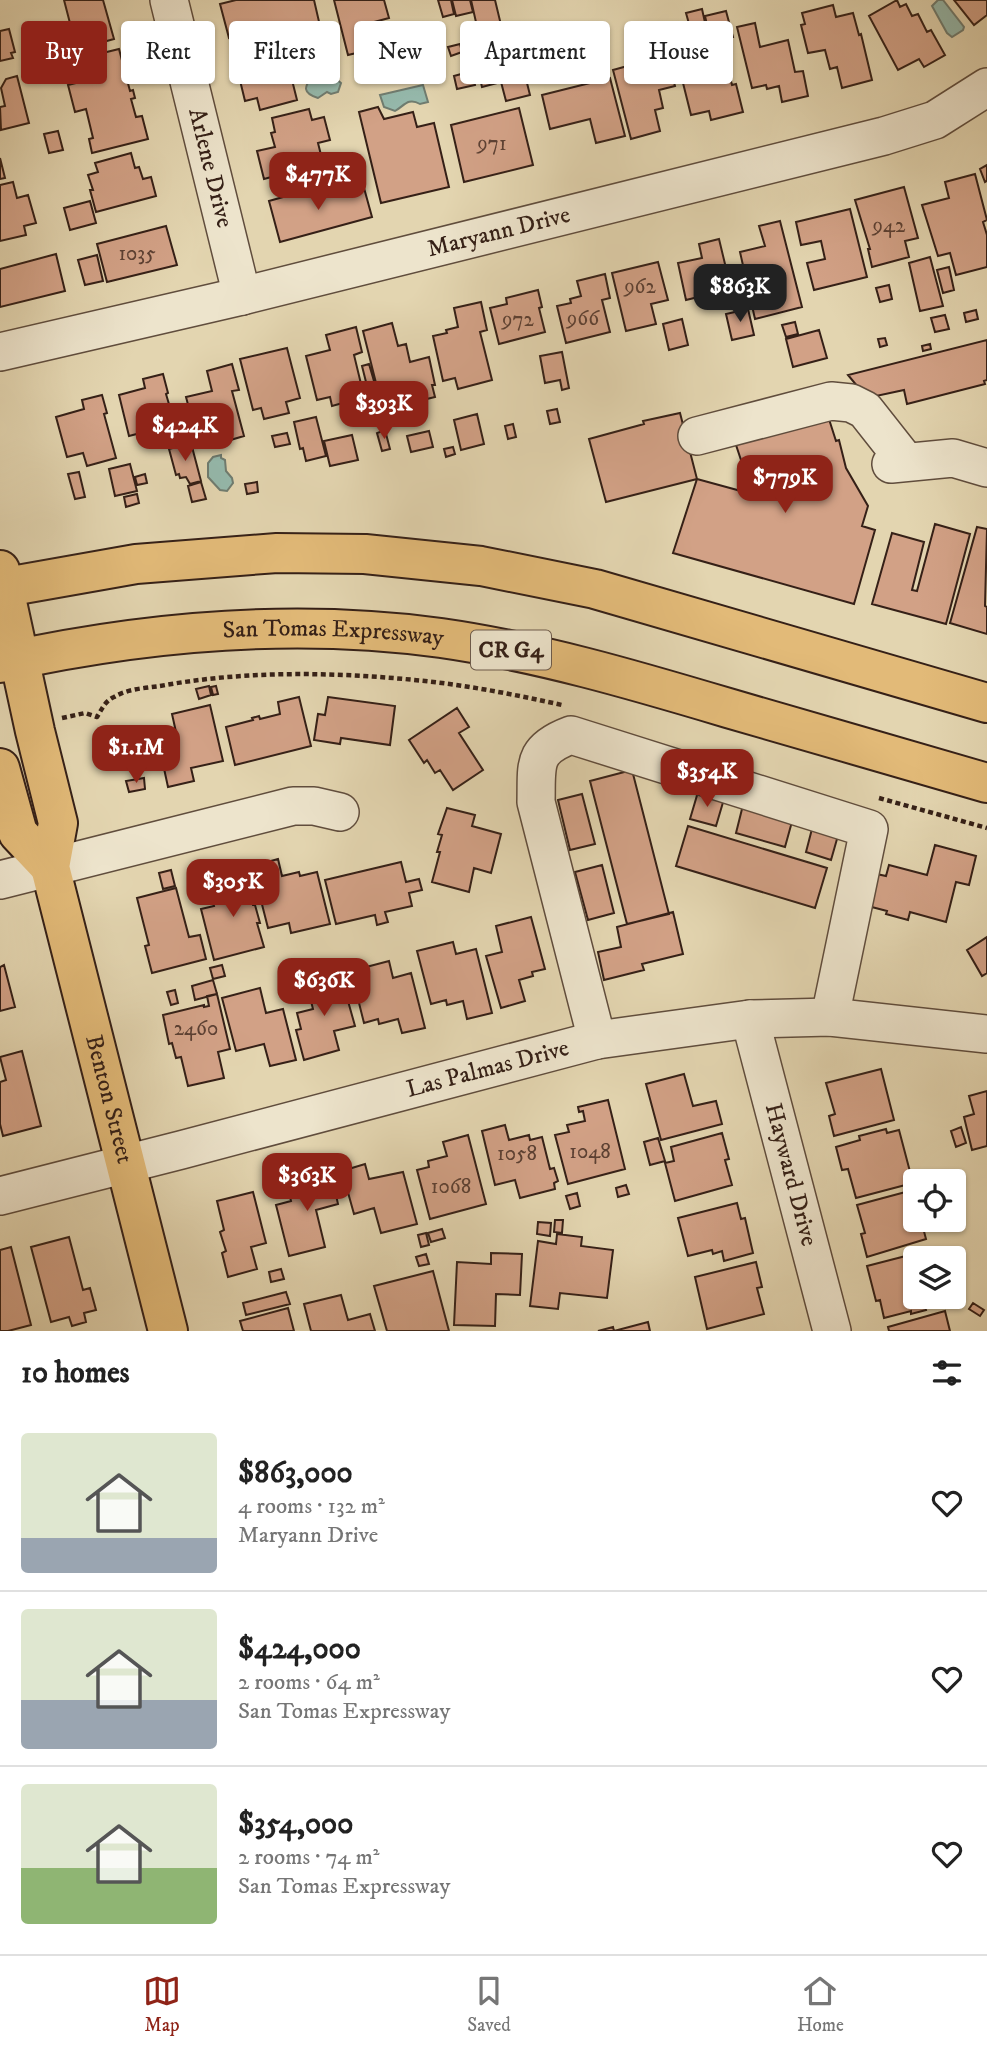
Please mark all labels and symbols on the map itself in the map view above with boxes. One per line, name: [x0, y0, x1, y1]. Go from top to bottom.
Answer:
street label: Arlene Drive: [181, 105, 240, 231]
house number: 971: [476, 131, 507, 157]
pin: $477K: [269, 152, 367, 212]
street label: Maryann Drive: [424, 200, 573, 264]
house number: 942: [872, 213, 906, 239]
house number: 1035: [118, 241, 156, 267]
pin: $863K: [691, 264, 789, 324]
house number: 962: [623, 274, 657, 300]
house number: 966: [566, 306, 600, 332]
house number: 972: [501, 307, 535, 333]
pin: $393K: [335, 382, 433, 441]
pin: $424K: [136, 404, 234, 463]
pin: $779K: [736, 456, 834, 515]
street label: San Tomas Expressway: [222, 613, 446, 653]
road number: CR G4: [471, 630, 551, 670]
pin: $1.1M: [87, 726, 185, 785]
pin: $354K: [658, 750, 756, 809]
pin: $305K: [184, 860, 282, 919]
pin: $636K: [275, 958, 373, 1018]
house number: 2460: [174, 1016, 218, 1042]
street label: Benton Street: [78, 1032, 140, 1167]
street label: Las Palmas Drive: [403, 1033, 572, 1105]
street label: Hayward Drive: [758, 1100, 824, 1249]
house number: 1048: [569, 1139, 611, 1165]
house number: 1058: [497, 1141, 537, 1167]
pin: $363K: [258, 1154, 356, 1213]
house number: 1068: [431, 1174, 471, 1200]

